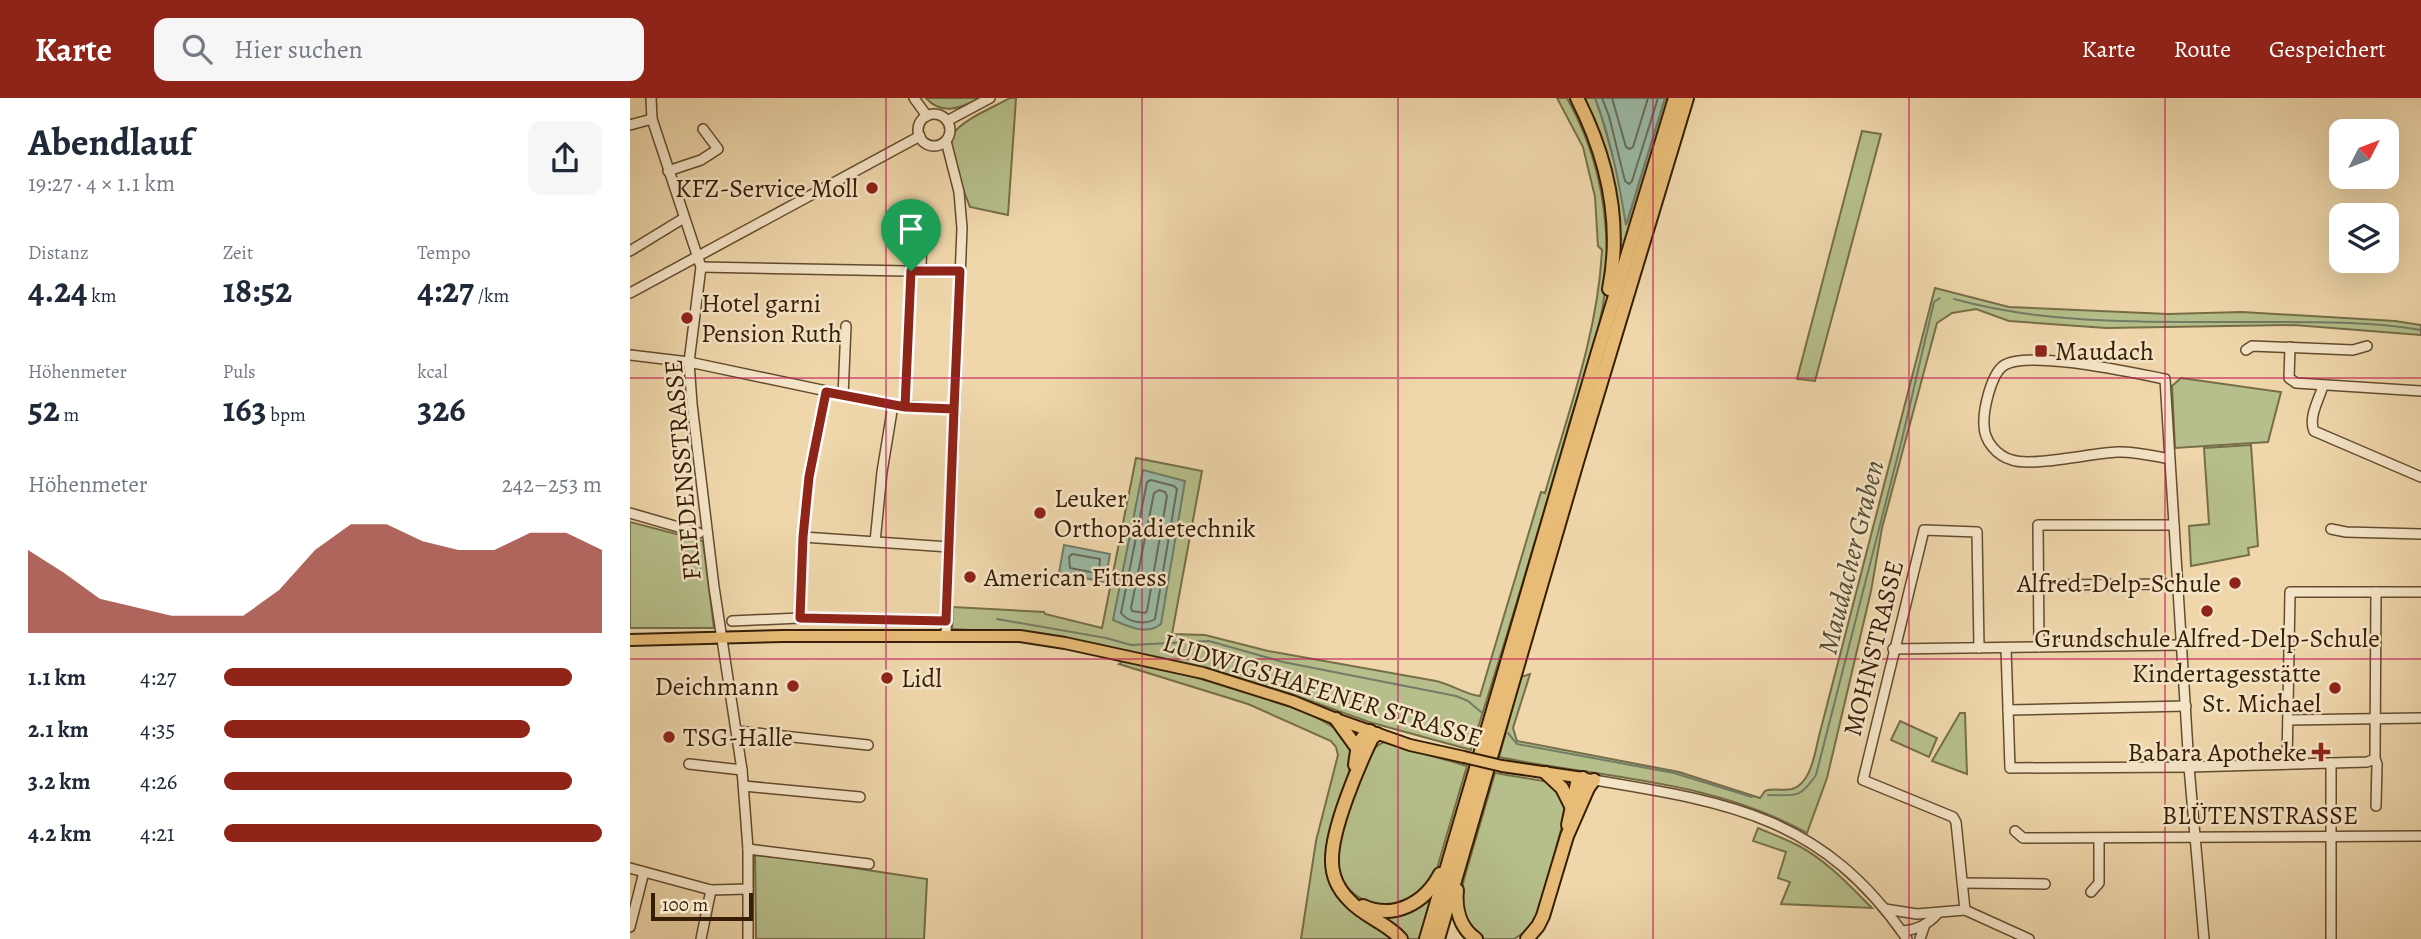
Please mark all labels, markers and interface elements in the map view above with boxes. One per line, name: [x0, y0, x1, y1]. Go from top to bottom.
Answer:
search box: [154, 18, 644, 81]
text: Karte: [35, 27, 112, 72]
icon: search: [178, 30, 216, 68]
text: Hier suchen: [234, 32, 363, 67]
text: Karte: [2082, 33, 2135, 65]
text: Route: [2173, 33, 2231, 65]
text: Gespeichert: [2269, 33, 2386, 65]
text: Abendlauf: [28, 116, 192, 168]
north arrow: [2329, 119, 2399, 189]
map controls: [2329, 119, 2399, 273]
button: share: [528, 121, 602, 195]
text: 19:27 · 4 × 1.1 km: [28, 168, 175, 199]
place label: KFZ-Service Moll: [675, 171, 858, 206]
marker: KFZ-Service Moll: [864, 180, 880, 196]
pin: [881, 199, 941, 271]
button: layers: [2329, 203, 2399, 273]
icon: arrive: [892, 210, 930, 248]
text: Distanz: [28, 240, 89, 266]
text: Zeit: [223, 240, 253, 266]
text: Tempo: [417, 240, 470, 266]
text: 4.24: [28, 266, 87, 314]
text: 18:52: [223, 266, 292, 314]
text: 4:27: [417, 266, 474, 314]
text: km: [87, 283, 116, 309]
text: /km: [474, 283, 509, 309]
place label: Hotel garni Pension Ruth: [701, 286, 842, 351]
marker: Hotel garni Pension Ruth: [679, 310, 695, 326]
place label: Maudach: [2055, 334, 2154, 369]
marker: Maudach: [2033, 343, 2049, 359]
street label: FRIEDENSSTRASSE: [655, 358, 710, 582]
text: Höhenmeter: [28, 359, 127, 385]
text: Puls: [223, 359, 256, 385]
text: kcal: [417, 359, 448, 385]
text: 52: [28, 385, 60, 433]
text: 163: [223, 385, 267, 433]
text: 326: [417, 385, 466, 433]
text: m: [60, 402, 79, 428]
text: bpm: [267, 402, 306, 428]
water label: Maudacher Graben: [1808, 456, 1893, 658]
text: Höhenmeter: [28, 469, 148, 500]
text: 242–253 m: [502, 469, 602, 500]
place label: Leuker Orthopädietechnik: [1054, 481, 1256, 546]
marker: Leuker Orthopädietechnik: [1032, 505, 1048, 521]
street label: MOHNSTRASSE: [1835, 557, 1912, 740]
place label: American Fitness: [983, 560, 1167, 595]
place label: Alfred-Delp-Schule: [2016, 566, 2221, 601]
marker: American Fitness: [962, 569, 978, 585]
marker: Alfred-Delp-Schule: [2227, 575, 2243, 591]
marker: Grundschule Alfred-Delp-Schule: [2199, 603, 2215, 619]
place label: Grundschule Alfred-Delp-Schule: [2034, 621, 2380, 656]
street label: LUDWIGSHAFENER STRASSE: [1158, 625, 1487, 756]
place label: Kindertagesstätte St. Michael: [2132, 656, 2321, 721]
place label: Lidl: [901, 661, 942, 696]
text: 1.1 km: [28, 662, 86, 693]
text: 4:27: [140, 662, 176, 693]
place label: Deichmann: [655, 669, 779, 704]
marker: Lidl: [879, 670, 895, 686]
marker: Deichmann: [785, 678, 801, 694]
marker: Kindertagesstätte St. Michael: [2327, 680, 2343, 696]
text: 2.1 km: [28, 714, 89, 745]
text: 4:35: [140, 714, 175, 745]
place label: TSG-Halle: [683, 720, 793, 755]
marker: TSG-Halle: [661, 729, 677, 745]
place label: Babara Apotheke: [2128, 735, 2307, 770]
marker: Babara Apotheke: [2313, 744, 2329, 760]
text: 3.2 km: [28, 766, 91, 797]
text: 4:26: [140, 766, 177, 797]
street label: BLÜTENSTRASSE: [2162, 798, 2358, 833]
text: 4.2 km: [28, 818, 91, 849]
text: 4:21: [140, 818, 175, 849]
scale bar: [651, 890, 752, 922]
text: 100 m: [662, 892, 708, 918]

